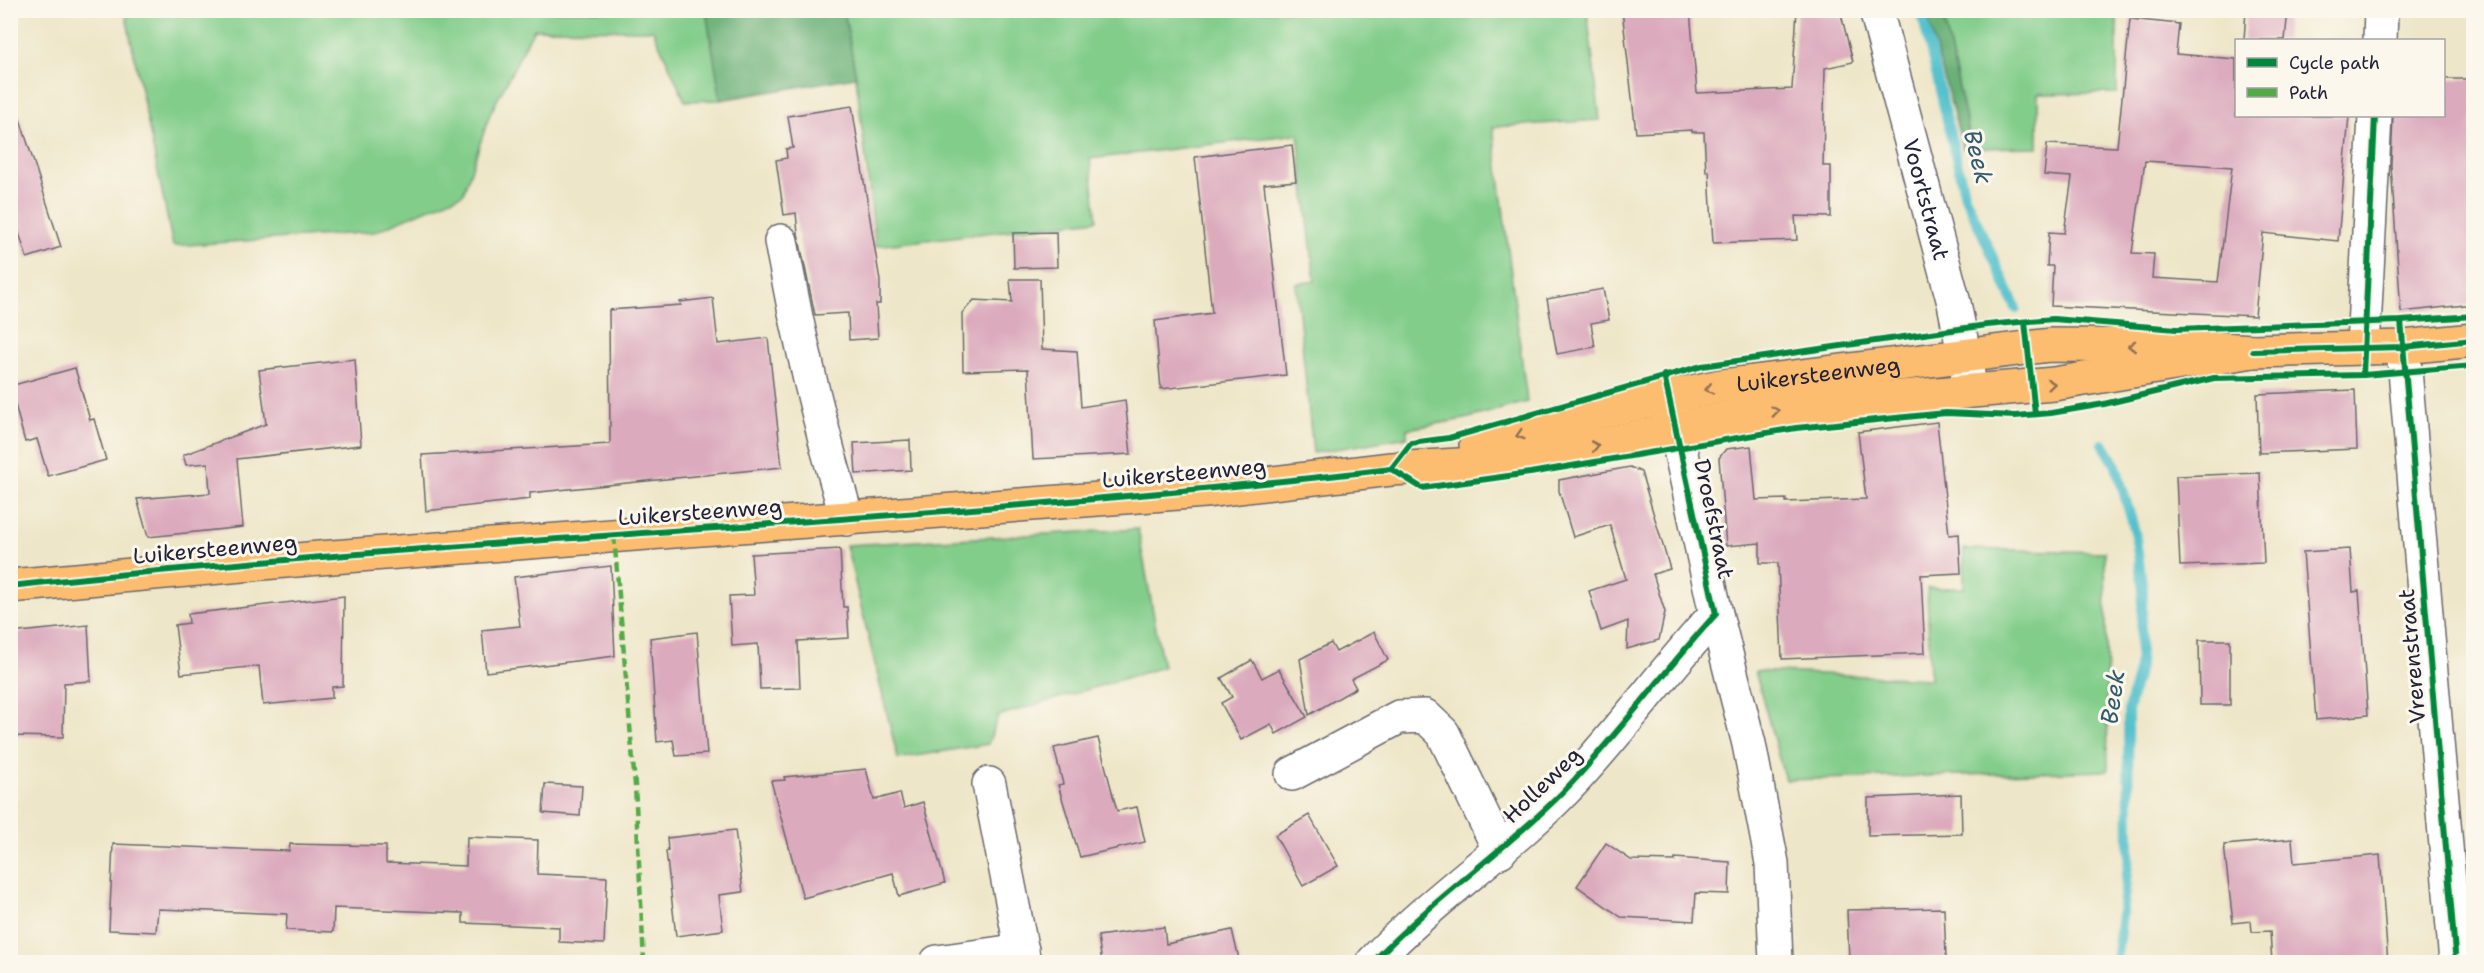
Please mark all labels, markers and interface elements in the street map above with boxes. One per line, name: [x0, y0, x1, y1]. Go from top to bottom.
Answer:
legend: [2235, 39, 2445, 117]
text: Cycle path: [2289, 51, 2380, 75]
text: Path: [2289, 81, 2328, 105]
water label: Beek: [1956, 127, 2000, 188]
street label: Voortstraat: [1896, 136, 1956, 263]
one-way arrow: [2127, 340, 2136, 352]
street label: Luikersteenweg: [1735, 349, 1902, 398]
one-way arrow: [2046, 378, 2055, 391]
one-way arrow: [1704, 382, 1714, 395]
one-way arrow: [1770, 405, 1780, 417]
one-way arrow: [1515, 428, 1526, 440]
one-way arrow: [1590, 440, 1600, 453]
street label: Luikersteenweg: [1101, 451, 1267, 495]
street label: Droefstraat: [1687, 456, 1741, 582]
street label: Luikersteenweg: [617, 492, 783, 532]
street label: Luikersteenweg: [132, 527, 298, 571]
street label: Vrerenstraat: [2392, 587, 2432, 725]
water label: Beek: [2093, 667, 2133, 726]
street label: Holleweg: [1496, 740, 1588, 830]

